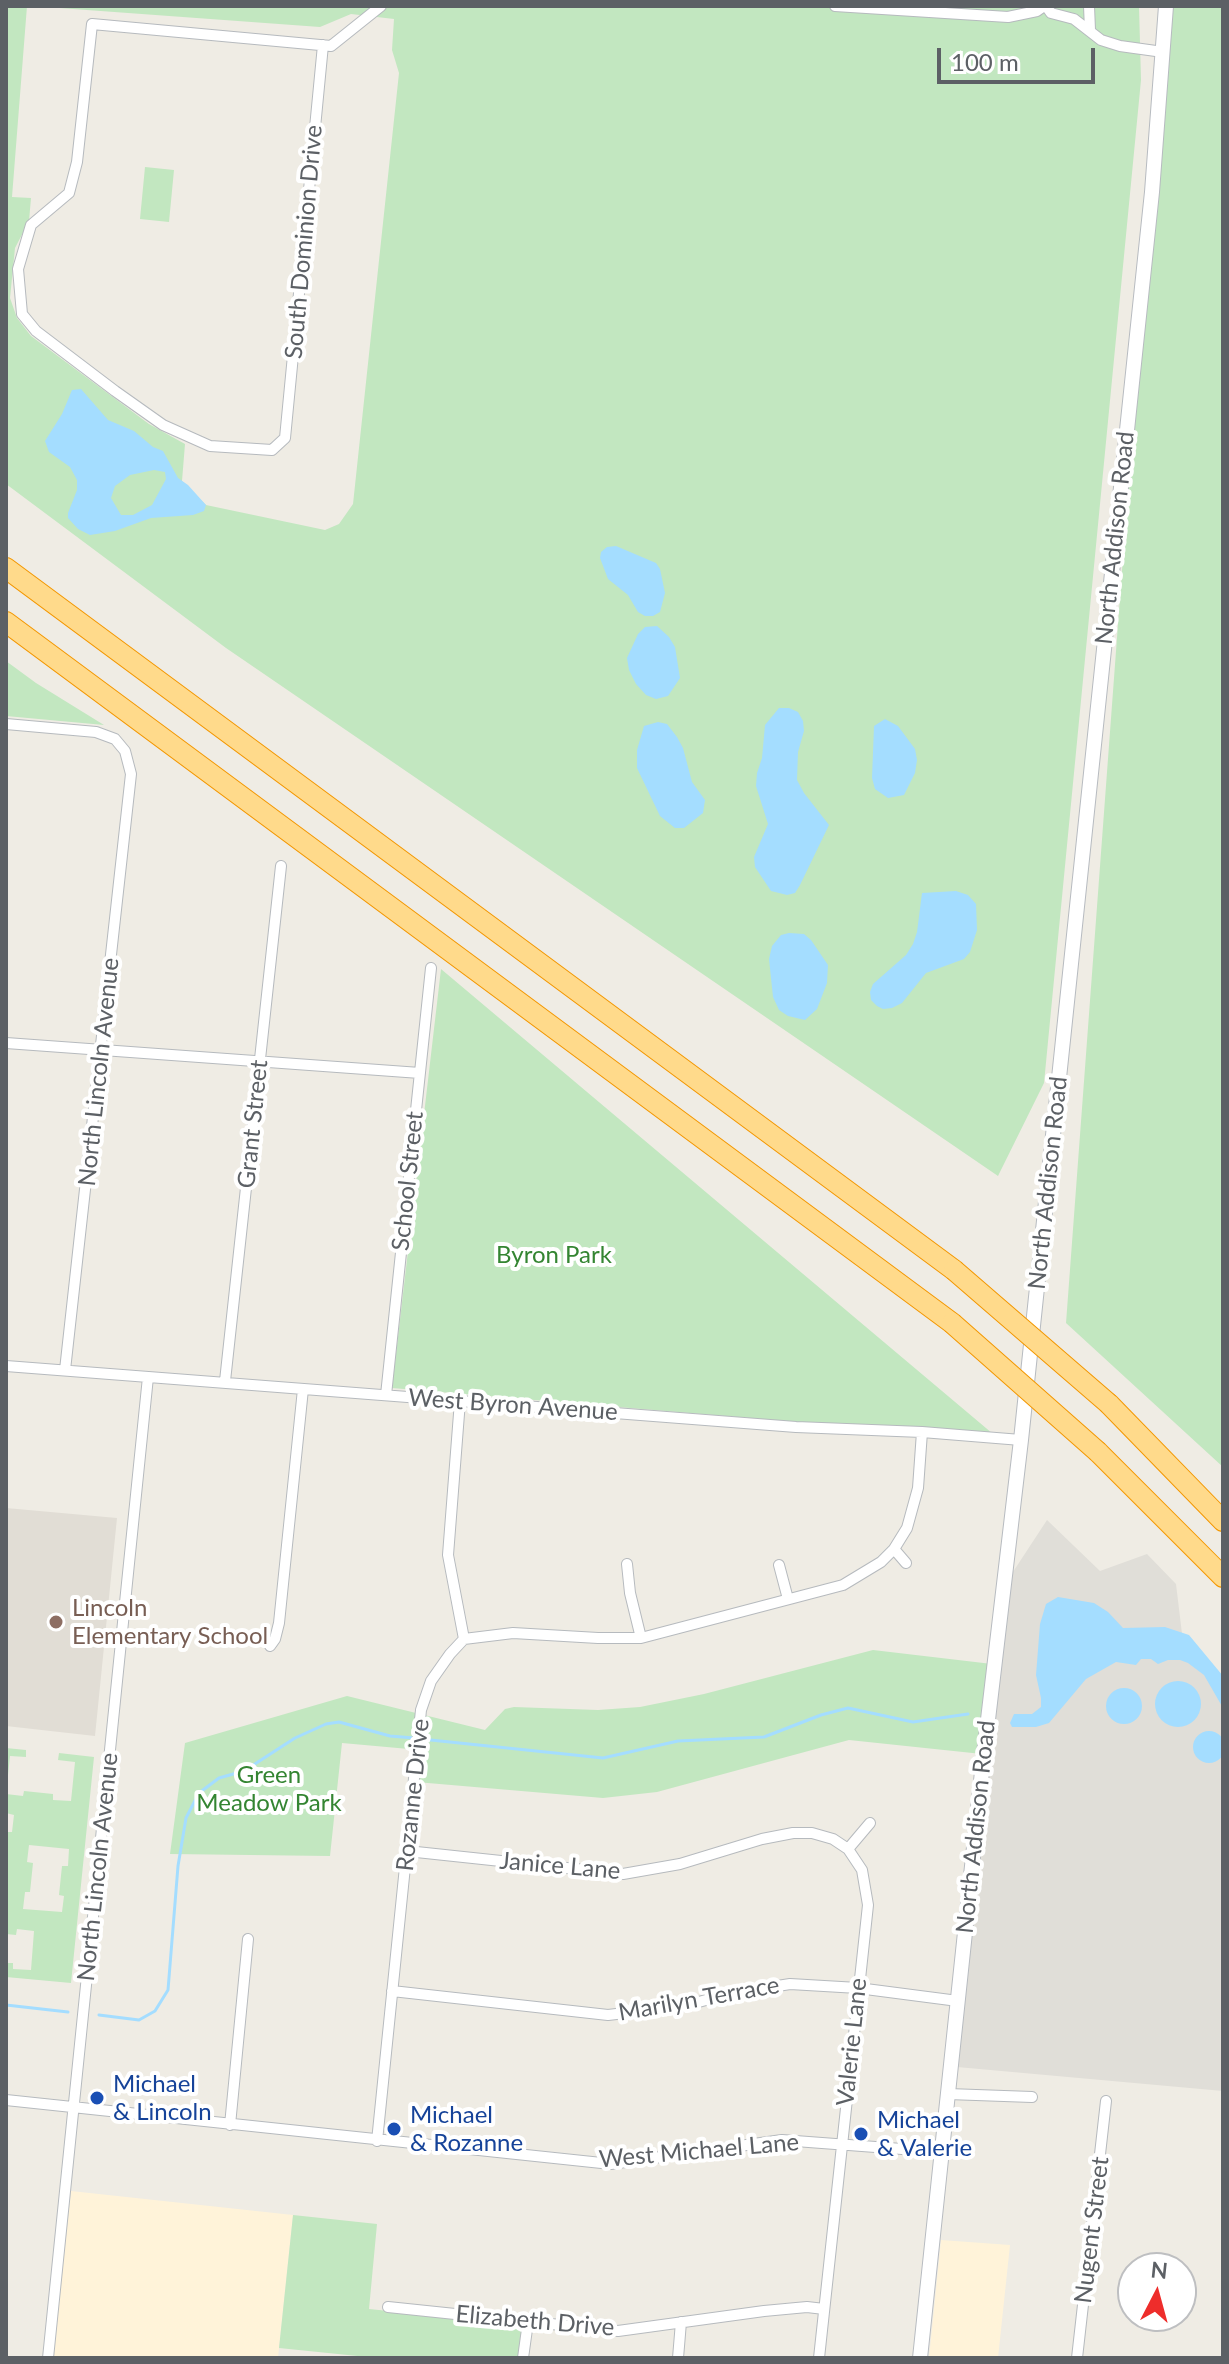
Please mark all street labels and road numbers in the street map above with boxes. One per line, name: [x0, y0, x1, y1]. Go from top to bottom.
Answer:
street label: South Dominion Drive: [279, 124, 329, 360]
street label: North Addison Road: [1090, 430, 1140, 646]
street label: North Lincoln Avenue: [73, 956, 125, 1188]
street label: Grant Street: [232, 1058, 274, 1190]
street label: North Addison Road: [1023, 1075, 1073, 1291]
street label: School Street: [386, 1110, 430, 1252]
street label: West Byron Avenue: [407, 1383, 619, 1427]
street label: Rozanne Drive: [391, 1717, 435, 1873]
street label: North Addison Road: [951, 1719, 1001, 1935]
street label: North Lincoln Avenue: [72, 1751, 124, 1983]
street label: Janice Lane: [498, 1846, 622, 1886]
street label: Marilyn Terrace: [616, 1971, 782, 2027]
street label: Valerie Lane: [831, 1977, 873, 2107]
street label: West Michael Lane: [598, 2128, 800, 2174]
street label: Nugent Street: [1069, 2155, 1115, 2305]
street label: Elizabeth Drive: [454, 2300, 616, 2342]

